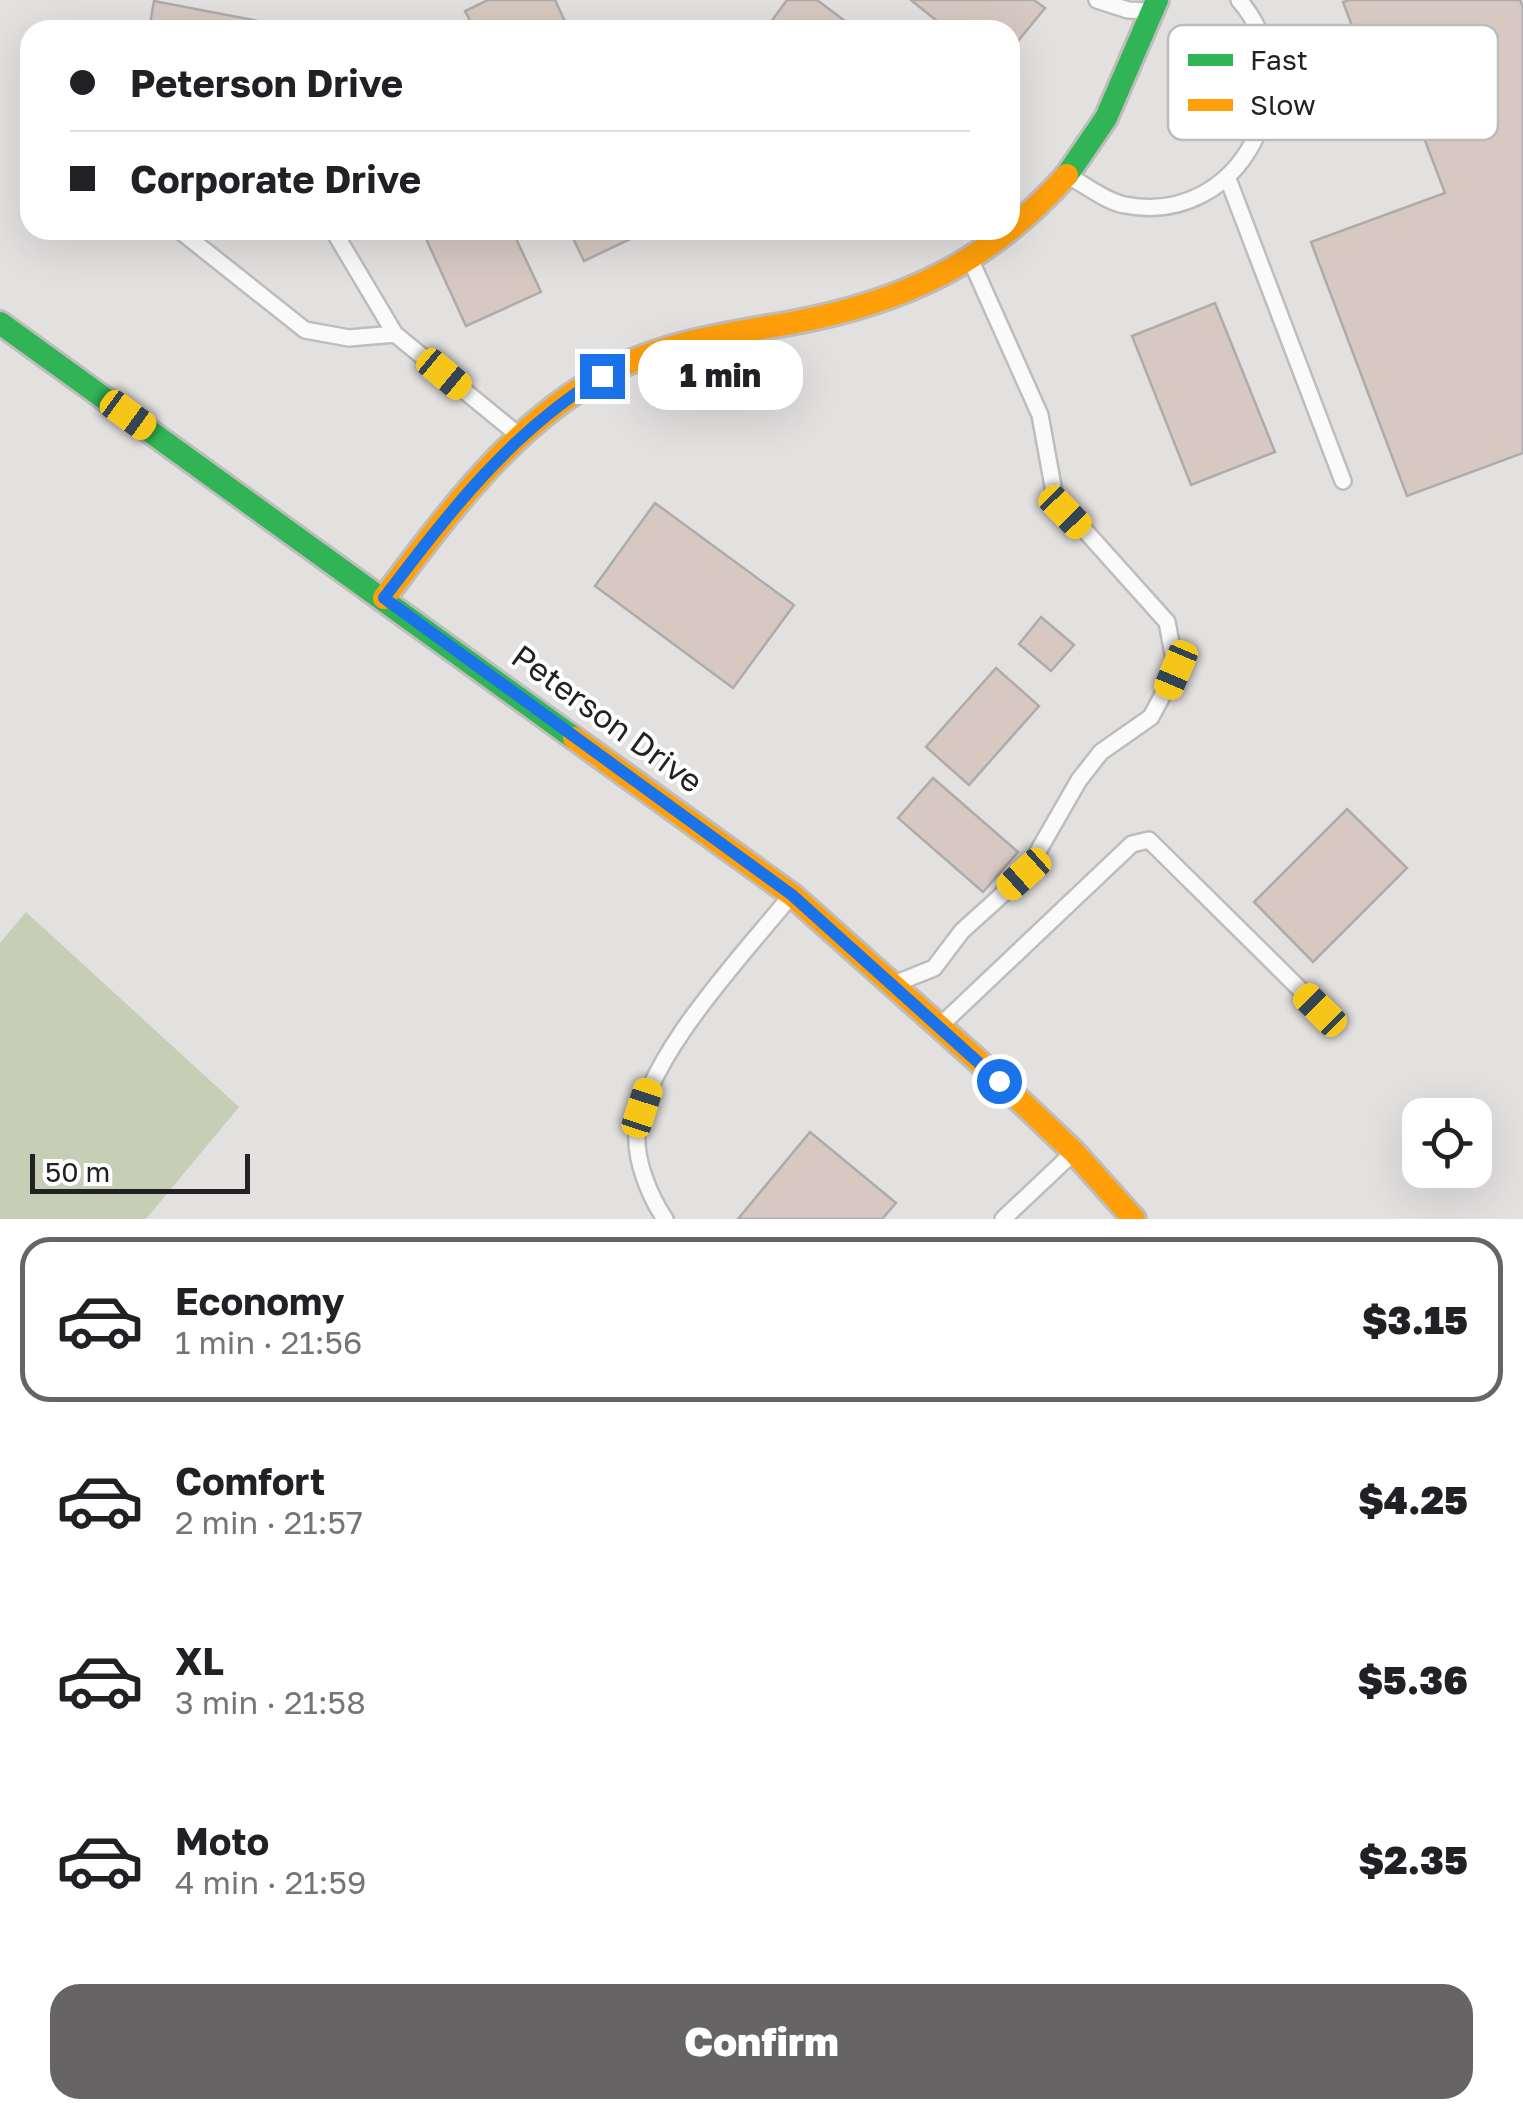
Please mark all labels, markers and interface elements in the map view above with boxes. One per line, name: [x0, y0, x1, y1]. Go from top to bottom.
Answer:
legend: [1168, 25, 1498, 140]
text: Fast: [1250, 43, 1308, 76]
text: Peterson Drive: [130, 60, 403, 105]
text: Slow: [1250, 88, 1316, 121]
text: Corporate Drive: [130, 156, 421, 201]
callout: 1 min: [637, 341, 802, 411]
car: [411, 343, 477, 405]
route end: [580, 354, 625, 399]
text: 1 min: [680, 356, 761, 394]
car: [95, 385, 161, 445]
car: [1033, 480, 1097, 544]
street label: Peterson Drive: [505, 636, 710, 800]
car: [1150, 637, 1202, 703]
car: [992, 843, 1056, 905]
car: [1288, 978, 1352, 1042]
route start: [977, 1059, 1022, 1104]
car: [618, 1075, 666, 1141]
map controls: [1402, 1098, 1492, 1188]
button: locate: [1402, 1098, 1492, 1188]
scale bar: [30, 1149, 250, 1194]
text: 50 m: [45, 1155, 110, 1188]
icon: car: [55, 1275, 145, 1365]
text: Economy: [175, 1278, 344, 1323]
text: $3.15: [1362, 1297, 1468, 1342]
text: 1 min · 21:56: [175, 1323, 362, 1361]
icon: car: [55, 1455, 145, 1545]
text: Comfort: [175, 1458, 325, 1503]
text: $4.25: [1358, 1477, 1468, 1522]
text: 2 min · 21:57: [175, 1503, 363, 1541]
icon: car: [55, 1635, 145, 1725]
text: XL: [175, 1638, 224, 1683]
text: $5.36: [1357, 1657, 1468, 1702]
text: 3 min · 21:58: [175, 1683, 366, 1721]
icon: car: [55, 1815, 145, 1905]
text: Moto: [175, 1818, 269, 1863]
text: $2.35: [1359, 1837, 1468, 1882]
text: 4 min · 21:59: [175, 1863, 366, 1901]
button: Confirm: [50, 1984, 1473, 2099]

